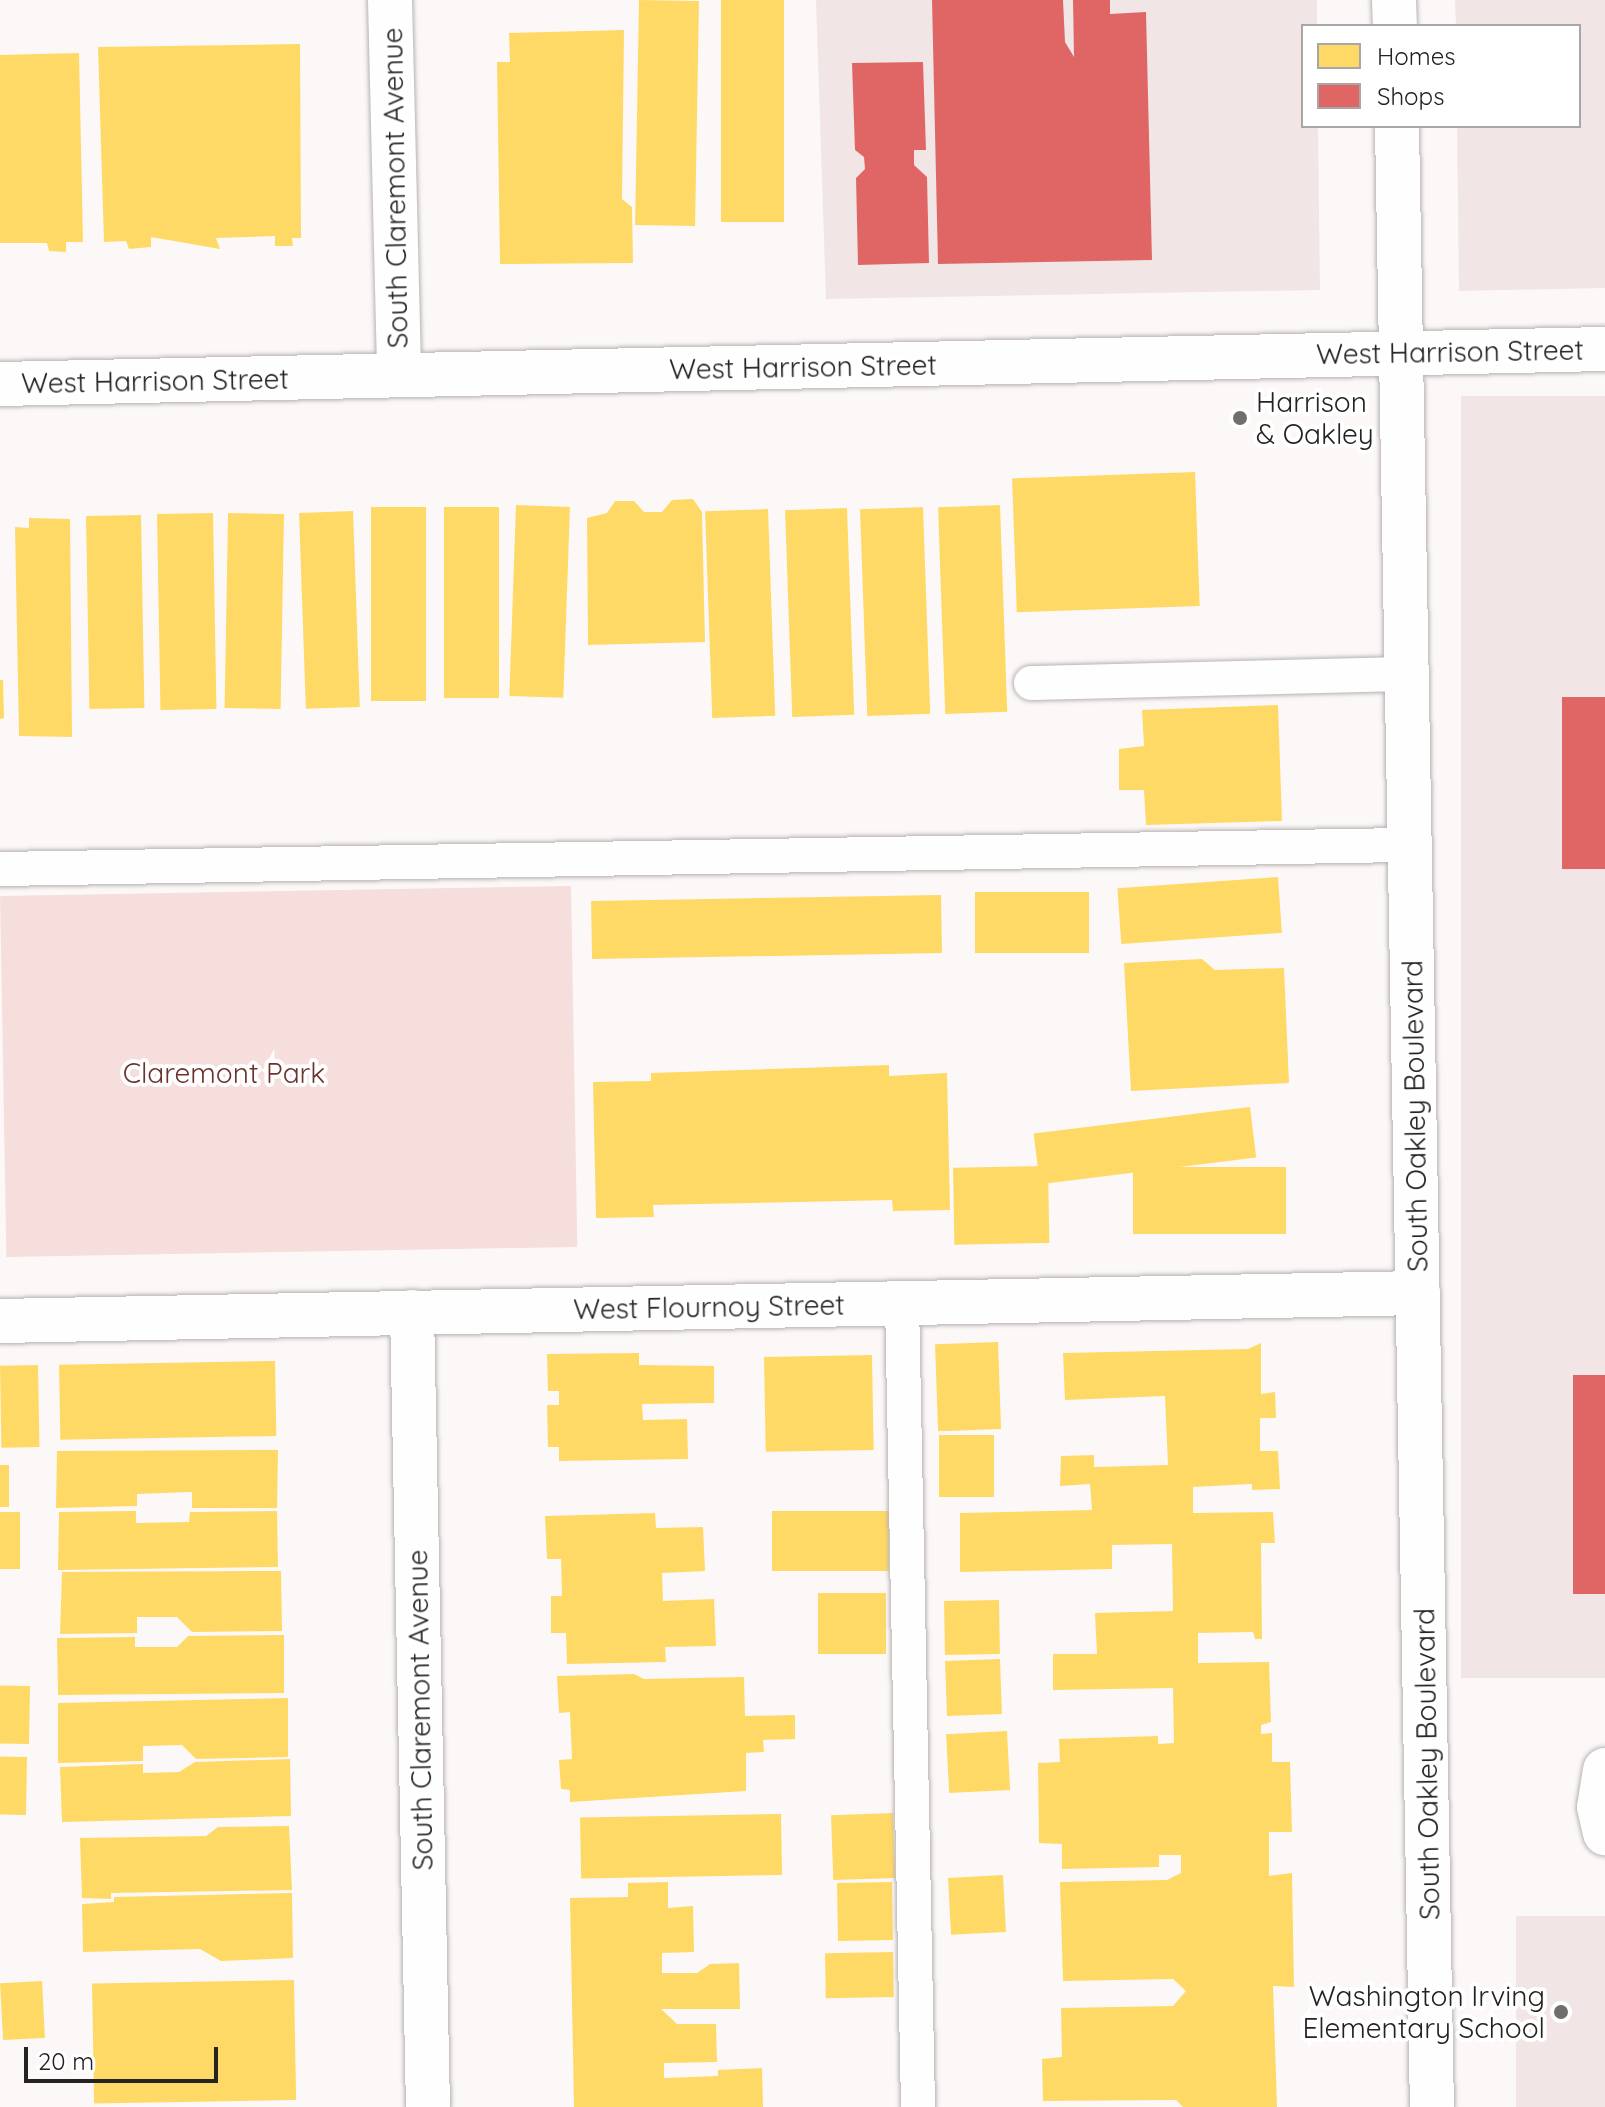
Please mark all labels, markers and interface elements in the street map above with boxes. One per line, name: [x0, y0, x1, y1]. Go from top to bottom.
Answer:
legend: [1301, 24, 1581, 128]
street label: South Claremont Avenue: [375, 27, 415, 349]
text: Homes: [1377, 41, 1455, 71]
text: Shops: [1377, 81, 1444, 111]
street label: West Harrison Street: [1316, 333, 1584, 371]
street label: West Harrison Street: [669, 348, 937, 386]
street label: West Harrison Street: [21, 362, 289, 400]
place label: Harrison & Oakley: [1256, 385, 1374, 451]
marker: Harrison & Oakley: [1231, 409, 1249, 427]
street label: South Oakley Boulevard: [1395, 960, 1435, 1272]
park label: Claremont Park: [123, 1056, 325, 1090]
street label: West Flournoy Street: [573, 1288, 845, 1326]
street label: South Claremont Avenue: [400, 1549, 440, 1871]
street label: South Oakley Boulevard: [1407, 1608, 1447, 1920]
place label: Washington Irving Elementary School: [1302, 1979, 1545, 2045]
marker: Washington Irving Elementary School: [1552, 2003, 1570, 2021]
scale bar: [28, 2031, 222, 2081]
text: 20 m: [38, 2046, 94, 2076]

